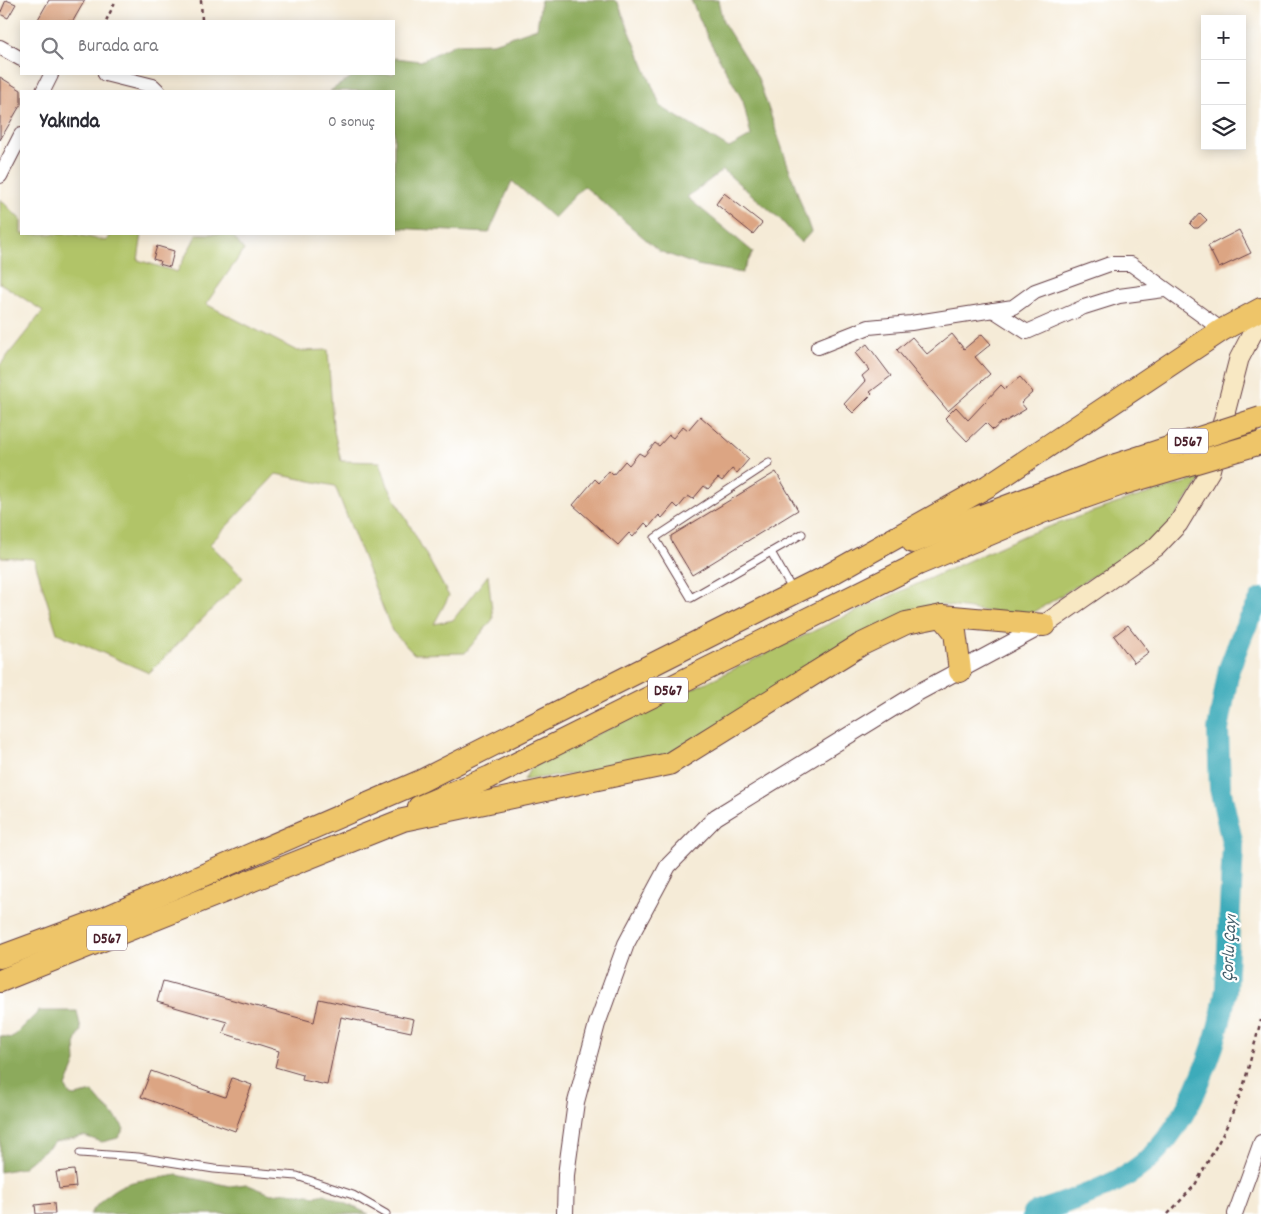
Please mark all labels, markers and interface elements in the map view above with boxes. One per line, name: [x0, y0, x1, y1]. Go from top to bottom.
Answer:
map controls: [1201, 15, 1246, 150]
button: +: [1201, 15, 1246, 60]
search box: [20, 20, 395, 75]
icon: search: [38, 34, 66, 62]
text: Burada ara: [78, 34, 158, 61]
button: −: [1201, 60, 1246, 105]
button: layers: [1201, 105, 1246, 150]
text: Yakında: [40, 108, 99, 138]
text: 0 sonuç: [328, 111, 375, 134]
road number: D567: [1168, 428, 1208, 454]
road number: D567: [648, 678, 688, 702]
water label: Çorlu Çayı: [1216, 913, 1245, 982]
road number: D567: [87, 926, 127, 950]

